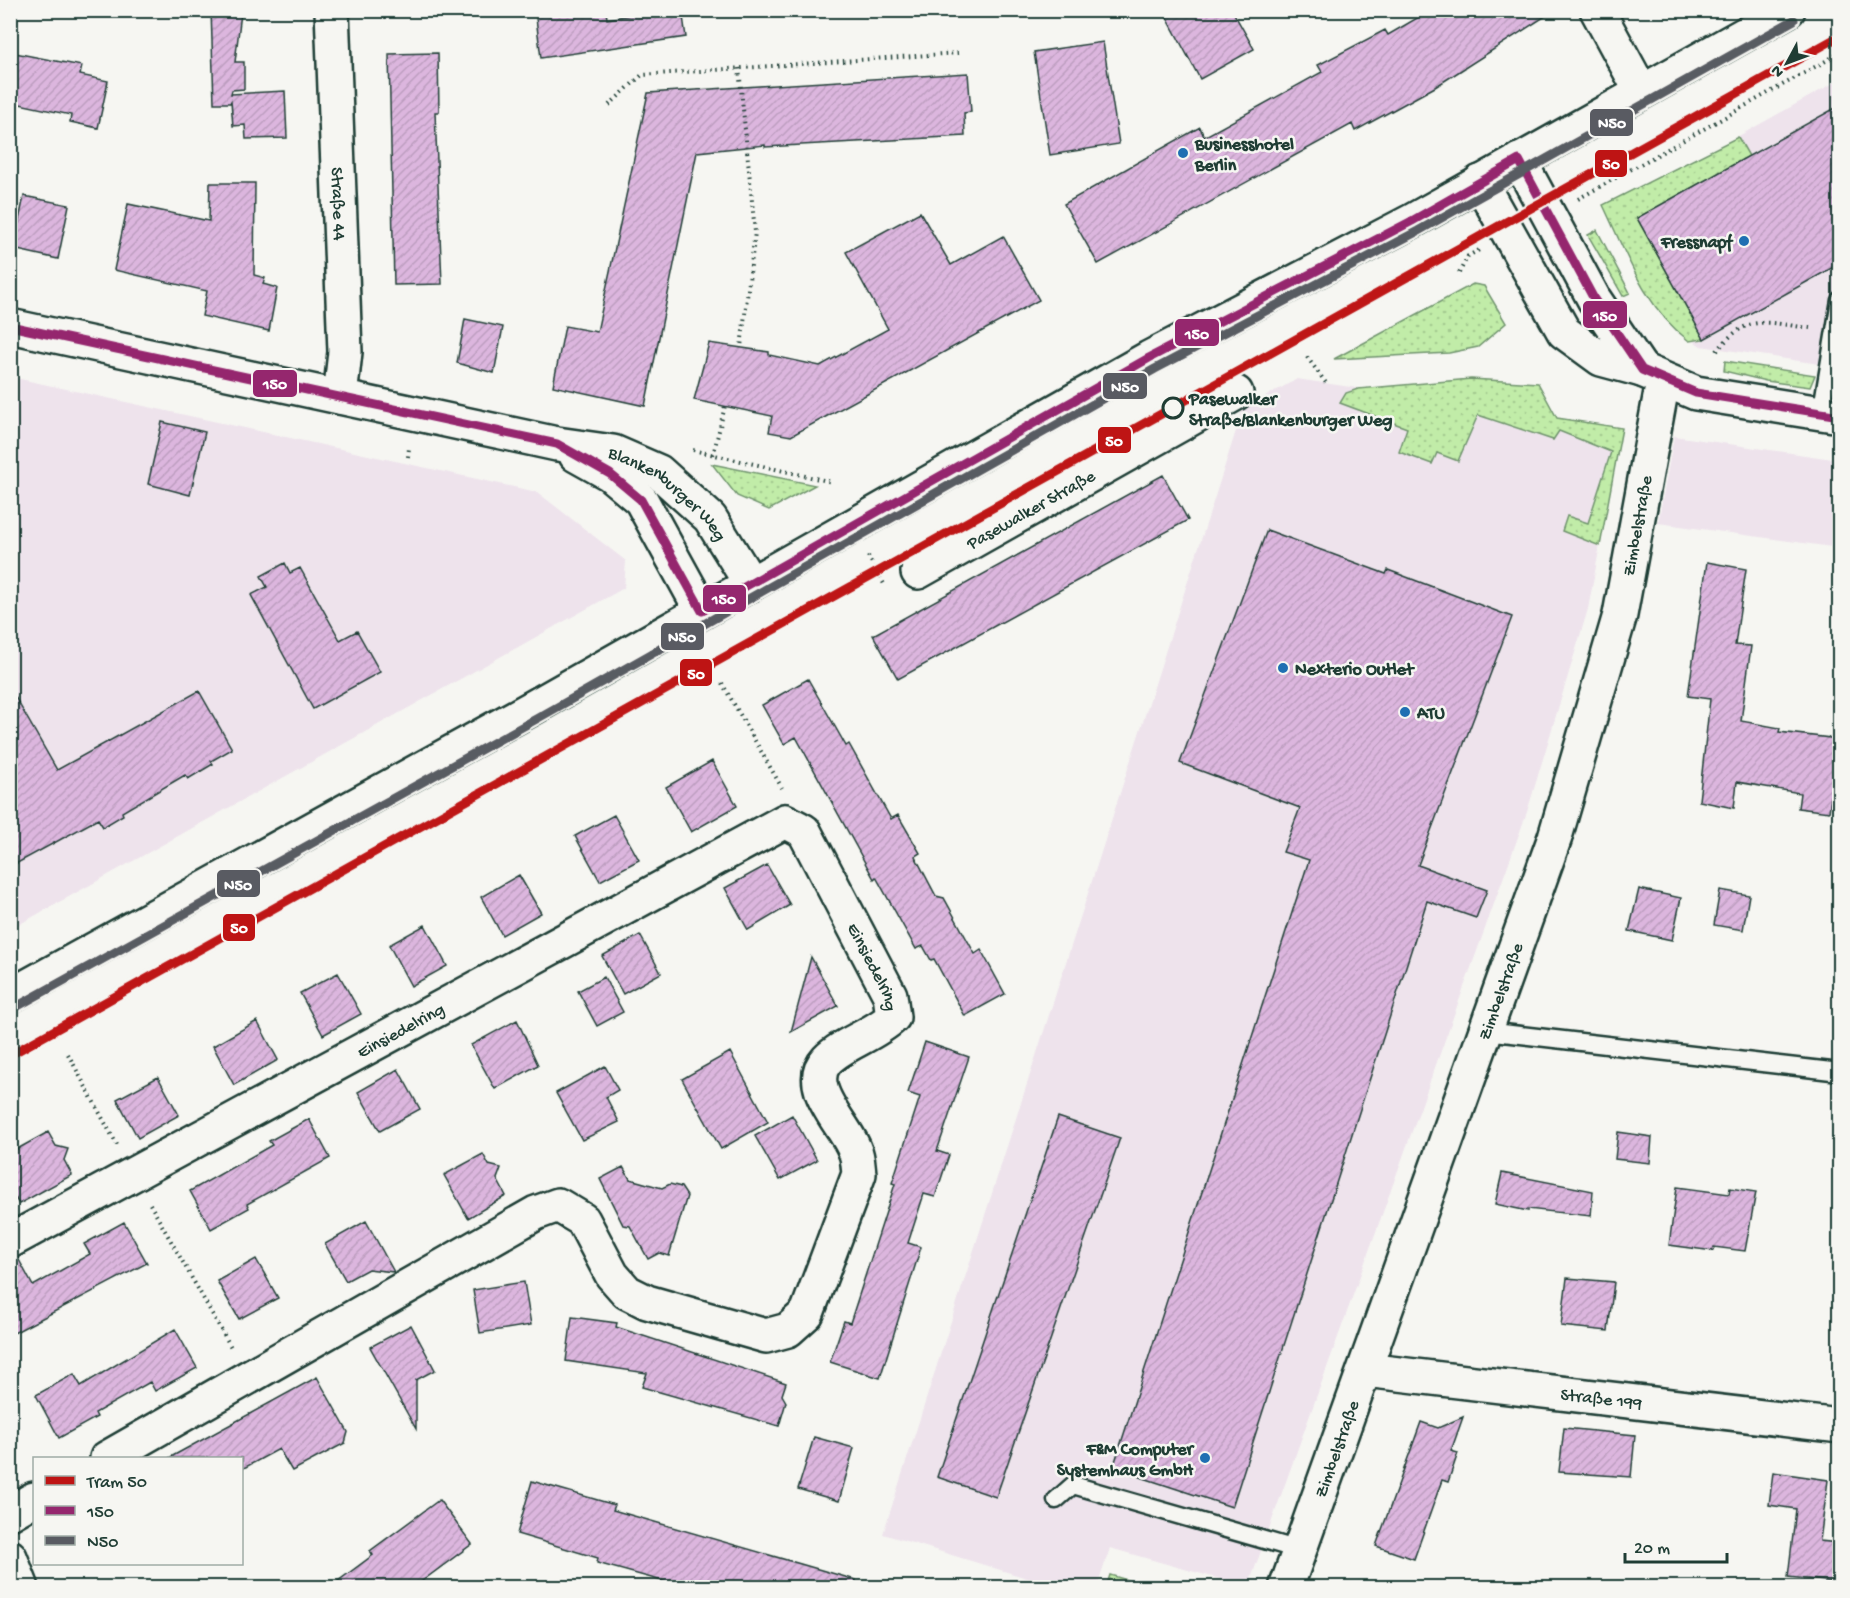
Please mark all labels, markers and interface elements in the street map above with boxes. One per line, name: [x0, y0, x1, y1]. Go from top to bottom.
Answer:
north arrow: [1757, 33, 1817, 93]
text: N: [1767, 60, 1789, 81]
line badge: N50: [1589, 108, 1634, 137]
text: N50: [1598, 116, 1626, 135]
place label: Businesshotel Berlin: [1194, 135, 1294, 177]
marker: Businesshotel Berlin: [1176, 146, 1190, 160]
line badge: 50: [1594, 149, 1628, 178]
text: 50: [1602, 157, 1620, 176]
street label: Straße 44: [325, 167, 349, 242]
place label: Fressnapf: [1660, 233, 1733, 254]
marker: Fressnapf: [1737, 234, 1751, 248]
line badge: 150: [1582, 300, 1628, 329]
text: 150: [1592, 309, 1617, 328]
line badge: 150: [1174, 318, 1220, 347]
text: 150: [1184, 327, 1209, 346]
line badge: 150: [252, 369, 298, 398]
line badge: N50: [1102, 372, 1148, 400]
text: 150: [262, 377, 287, 396]
text: N50: [1111, 380, 1139, 399]
place label: Pasewalker Straße/Blankenburger Weg: [1188, 390, 1393, 432]
marker: Pasewalker Straße/Blankenburger Weg: [1162, 397, 1184, 419]
line badge: 50: [1097, 426, 1132, 454]
text: 50: [1105, 434, 1123, 453]
street label: Blankenburger Weg: [604, 443, 730, 546]
street label: Pasewalker Straße: [963, 466, 1100, 556]
street label: Zimbelstraße: [1619, 473, 1659, 578]
line badge: 150: [702, 584, 747, 613]
text: 150: [711, 592, 736, 611]
line badge: N50: [660, 622, 705, 651]
text: N50: [668, 630, 696, 649]
line badge: 50: [679, 658, 713, 687]
place label: Nexterio Outlet: [1295, 660, 1415, 681]
marker: Nexterio Outlet: [1276, 661, 1290, 675]
text: 50: [687, 667, 705, 686]
place label: ATU: [1416, 704, 1446, 725]
marker: ATU: [1398, 705, 1412, 719]
line badge: N50: [216, 869, 261, 898]
text: N50: [224, 878, 252, 897]
line badge: 50: [222, 913, 256, 942]
street label: Einsiedelring: [841, 920, 900, 1013]
text: 50: [230, 921, 248, 940]
street label: Zimbelstraße: [1475, 940, 1529, 1043]
street label: Einsiedelring: [354, 999, 449, 1064]
street label: Straße 199: [1559, 1385, 1643, 1416]
street label: Zimbelstraße: [1311, 1397, 1366, 1501]
place label: F&M Computer Systemhaus GmbH: [1057, 1440, 1196, 1482]
marker: F&M Computer Systemhaus GmbH: [1198, 1451, 1212, 1465]
legend: [33, 1457, 243, 1565]
text: Tram 50: [86, 1473, 147, 1494]
text: 150: [86, 1503, 114, 1524]
scale bar: [1625, 1526, 1727, 1564]
text: N50: [87, 1533, 118, 1554]
text: 20 m: [1634, 1539, 1670, 1560]

